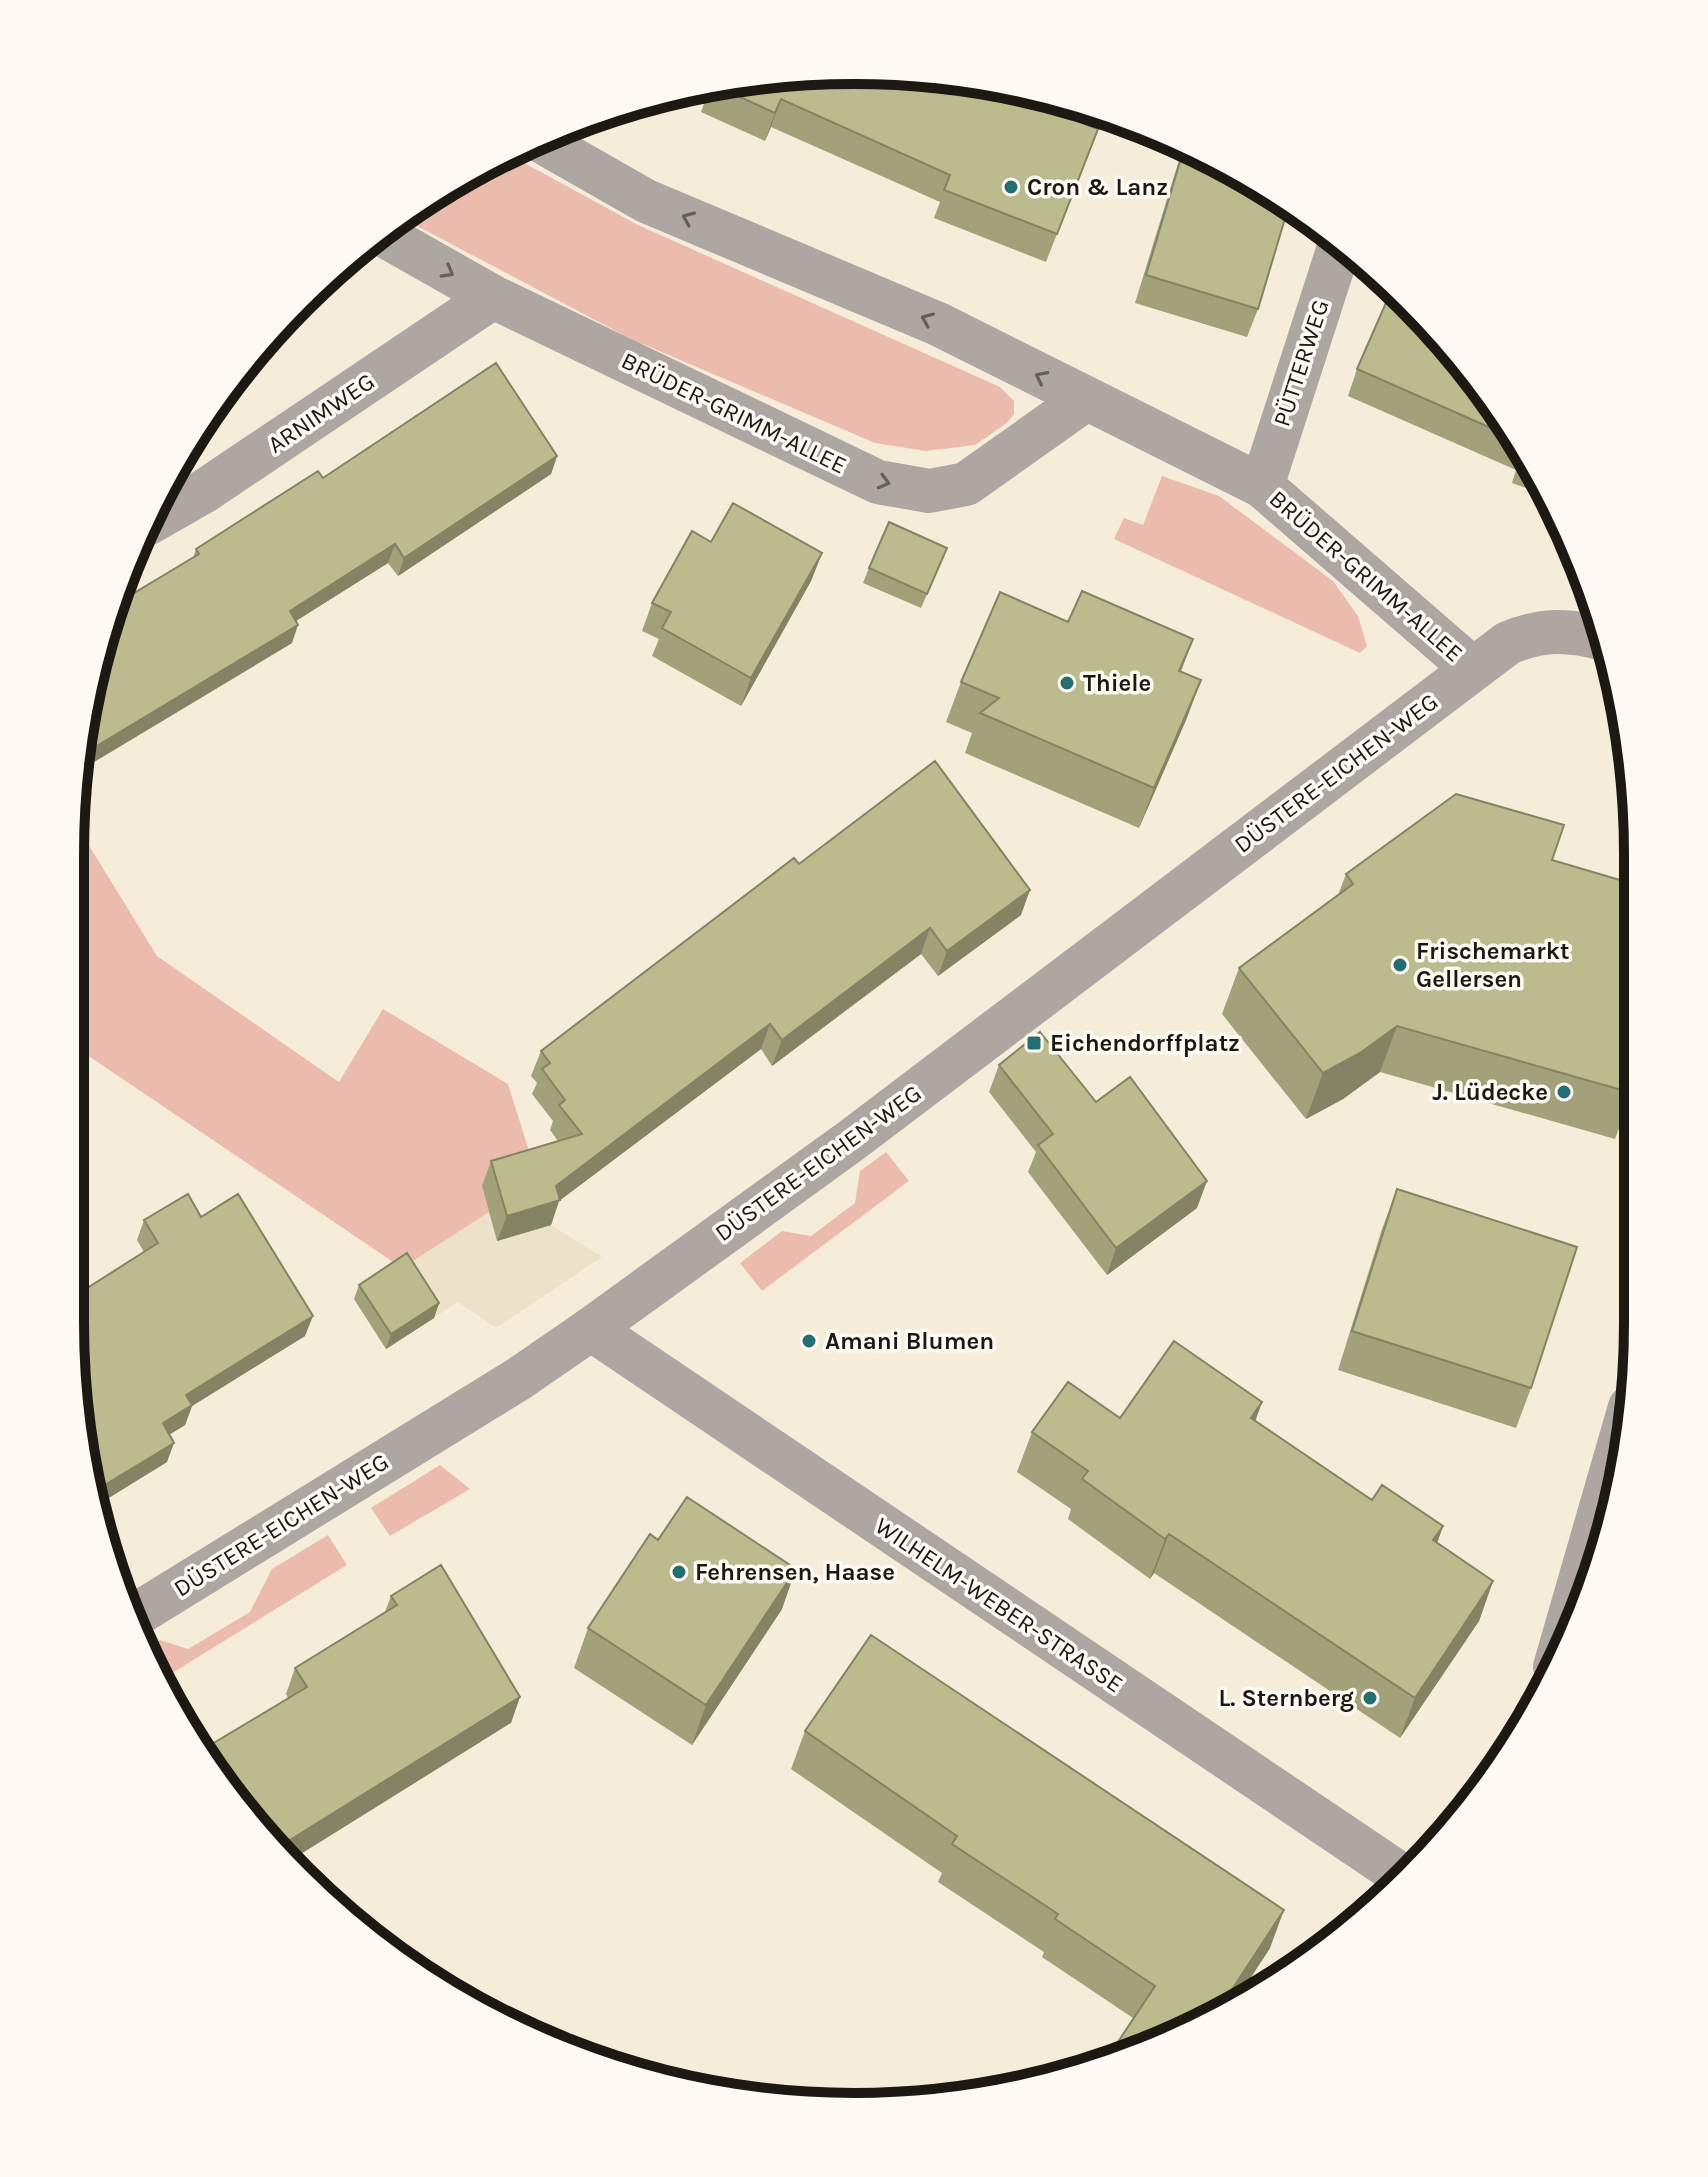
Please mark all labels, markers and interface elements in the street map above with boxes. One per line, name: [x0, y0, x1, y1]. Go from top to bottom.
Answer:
place label: Cron & Lanz: [1027, 173, 1168, 201]
marker: Cron & Lanz: [1002, 178, 1020, 196]
one-way arrow: [681, 212, 696, 228]
one-way arrow: [439, 262, 454, 278]
street label: PÜTTERWEG: [1267, 296, 1335, 430]
one-way arrow: [921, 313, 935, 329]
street label: BRÜDER-GRIMM-ALLEE: [617, 346, 851, 480]
street label: ARNIMWEG: [262, 367, 380, 459]
one-way arrow: [1035, 371, 1050, 386]
one-way arrow: [876, 473, 890, 490]
street label: BRÜDER-GRIMM-ALLEE: [1264, 484, 1468, 668]
place label: Thiele: [1083, 669, 1151, 697]
marker: Thiele: [1058, 674, 1076, 692]
street label: DÜSTERE-EICHEN-WEG: [1229, 687, 1443, 859]
place label: Frischemarkt Gellersen: [1416, 937, 1569, 993]
marker: Frischemarkt Gellersen: [1391, 956, 1409, 974]
place label: Eichendorffplatz: [1050, 1029, 1240, 1057]
marker: Eichendorffplatz: [1025, 1034, 1043, 1052]
place label: J. Lüdecke: [1432, 1078, 1548, 1106]
street label: DÜSTERE-EICHEN-WEG: [710, 1079, 926, 1247]
marker: J. Lüdecke: [1555, 1083, 1573, 1101]
place label: Amani Blumen: [825, 1327, 994, 1355]
marker: Amani Blumen: [800, 1332, 818, 1350]
street label: DÜSTERE-EICHEN-WEG: [169, 1448, 393, 1602]
street label: WILHELM-WEBER-STRASSE: [870, 1512, 1128, 1698]
place label: Fehrensen, Haase: [695, 1558, 895, 1586]
marker: Fehrensen, Haase: [670, 1563, 688, 1581]
place label: L. Sternberg: [1218, 1684, 1354, 1712]
marker: L. Sternberg: [1361, 1689, 1379, 1707]

